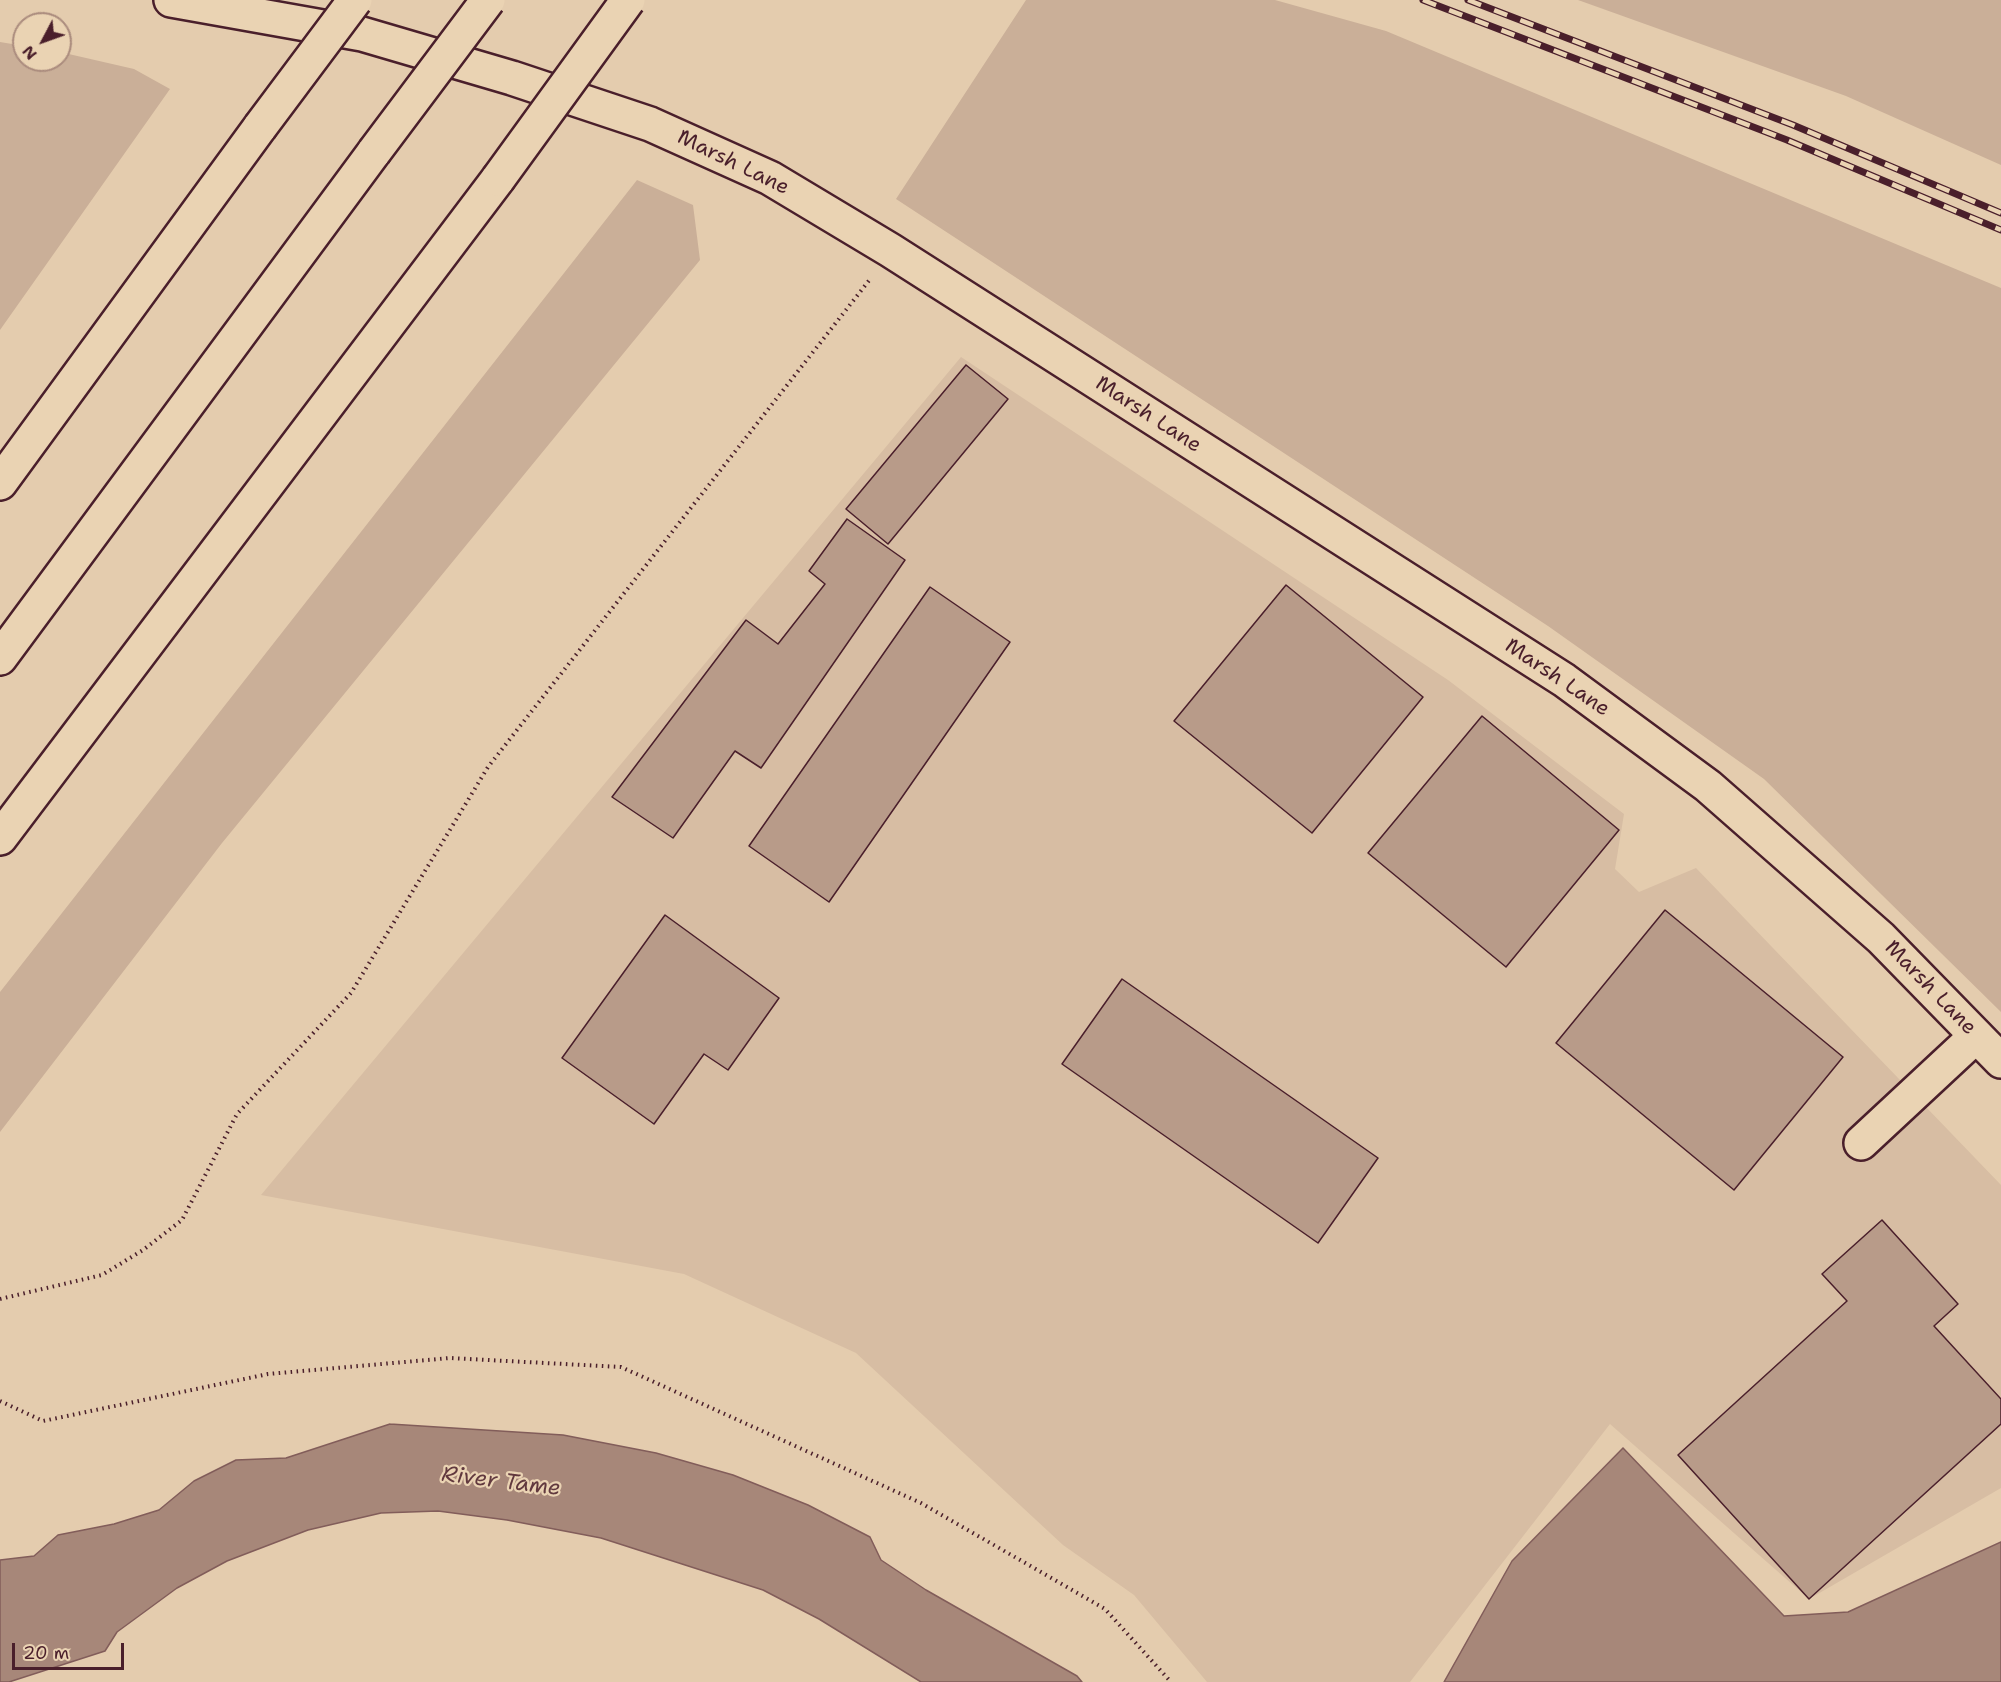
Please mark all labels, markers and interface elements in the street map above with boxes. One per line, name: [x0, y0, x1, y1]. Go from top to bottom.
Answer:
north arrow: [12, 12, 72, 72]
text: N: [17, 41, 42, 65]
street label: Marsh Lane: [673, 125, 793, 201]
street label: Marsh Lane: [1090, 371, 1206, 459]
street label: Marsh Lane: [1500, 634, 1614, 722]
street label: Marsh Lane: [1879, 936, 1981, 1040]
water label: River Tame: [440, 1462, 562, 1502]
scale bar: [15, 1631, 128, 1669]
text: 20 m: [23, 1641, 69, 1665]

